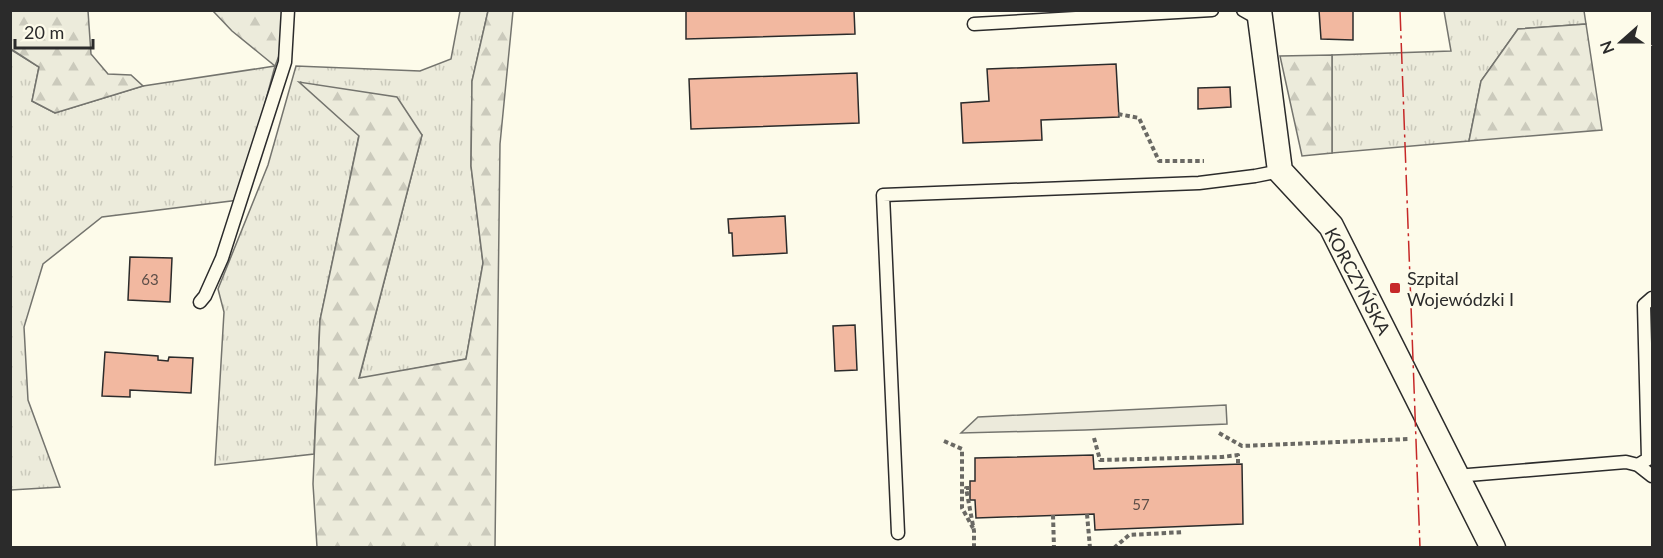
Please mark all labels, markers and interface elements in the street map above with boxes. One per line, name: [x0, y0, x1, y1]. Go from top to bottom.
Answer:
scale bar: [15, 12, 93, 50]
north arrow: [1591, 12, 1651, 72]
text: 20 m: [24, 21, 64, 43]
text: N: [1595, 38, 1618, 57]
street label: KORCZYŃSKA: [1320, 224, 1396, 339]
place label: Szpital Wojewódzki I: [1407, 267, 1514, 310]
house number: 63: [141, 270, 159, 288]
marker: Szpital Wojewódzki I: [1388, 281, 1402, 295]
house number: 57: [1132, 495, 1150, 513]

